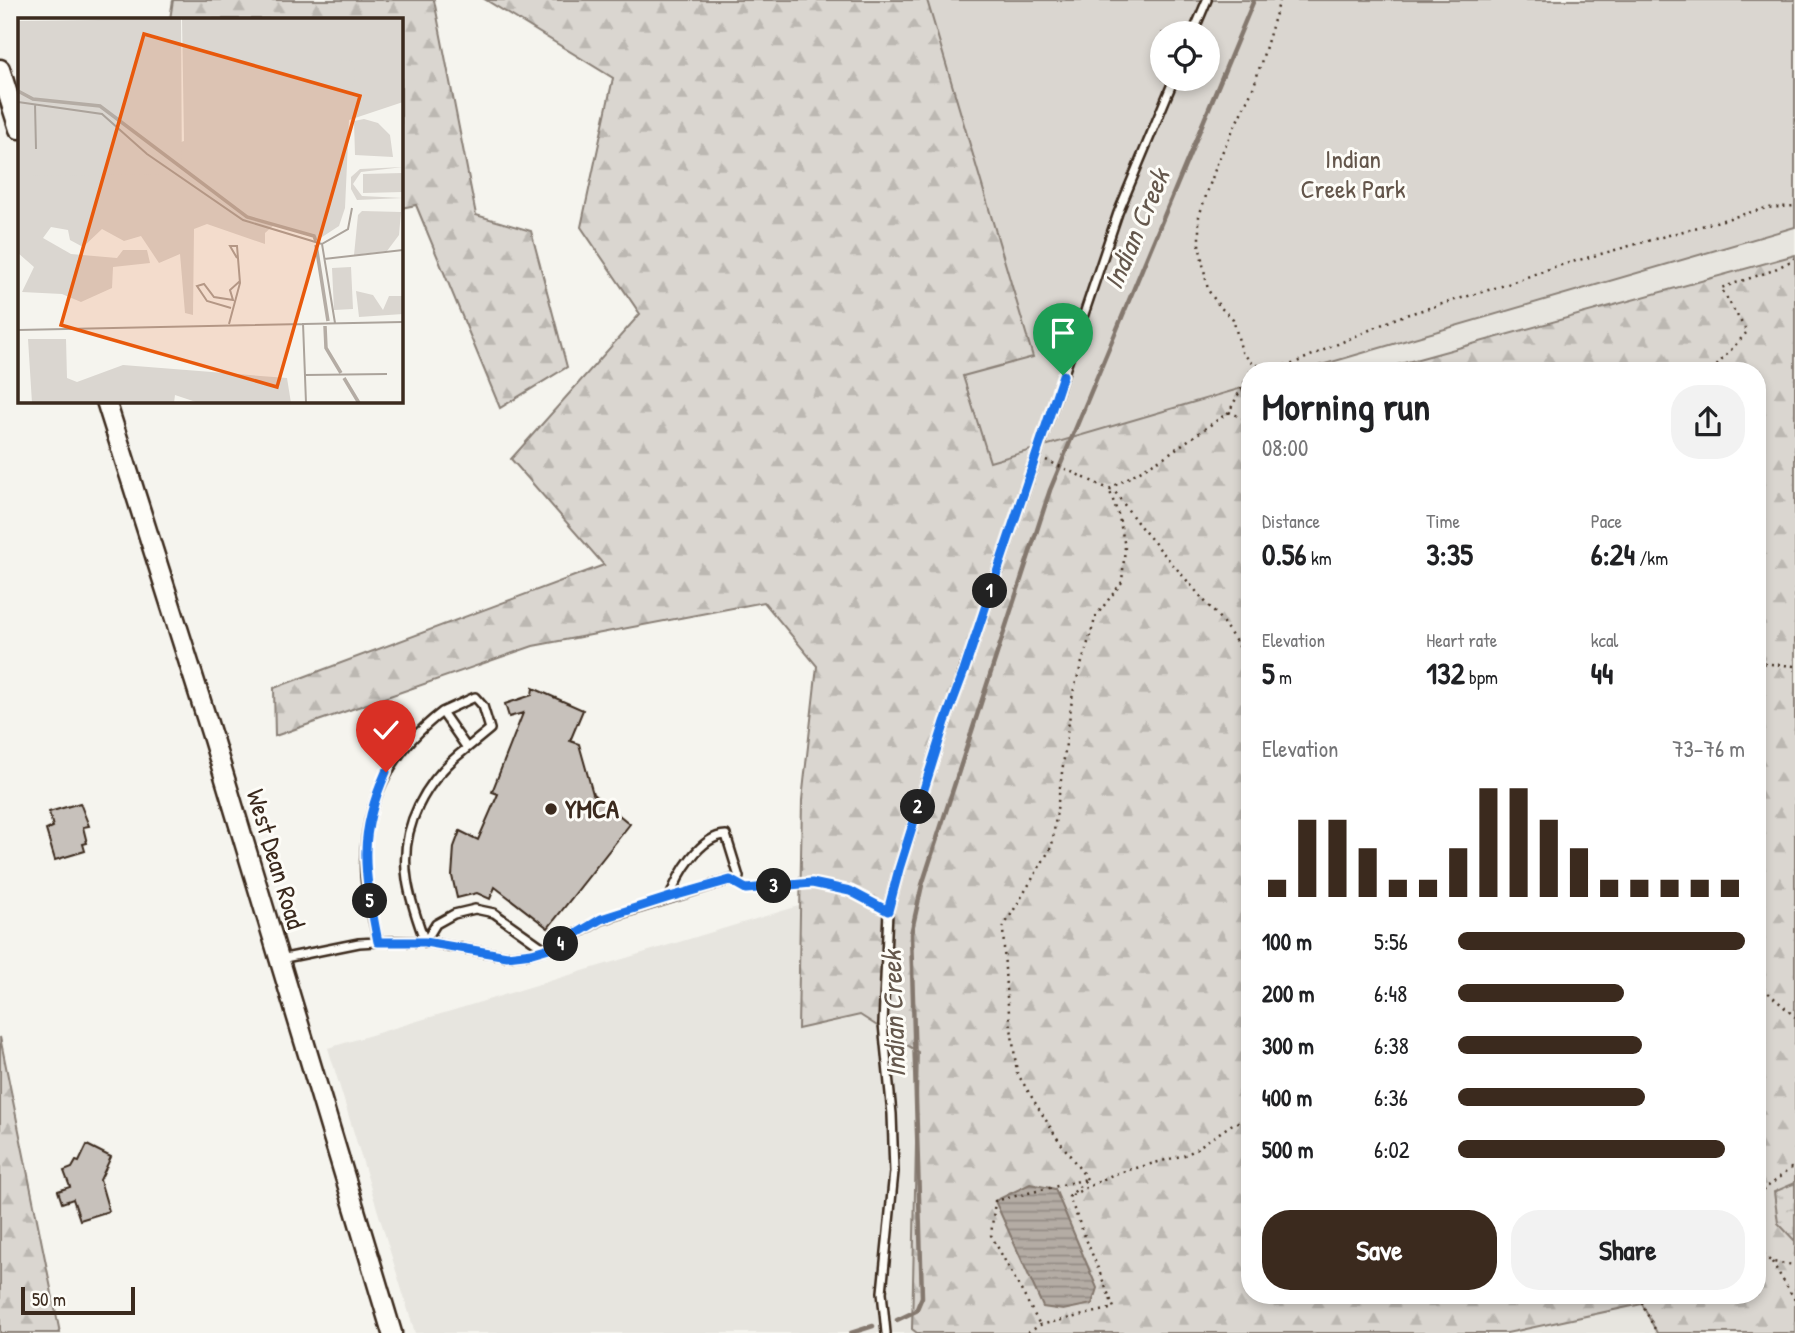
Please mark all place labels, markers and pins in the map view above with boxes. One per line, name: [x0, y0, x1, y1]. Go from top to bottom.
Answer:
pin: [1033, 303, 1093, 375]
pin: 1: [972, 574, 1007, 608]
pin: [356, 700, 416, 772]
pin: 2: [900, 790, 936, 824]
place label: YMCA: [565, 791, 619, 826]
marker: YMCA: [543, 801, 559, 817]
pin: 3: [756, 868, 792, 903]
pin: 5: [352, 884, 388, 918]
pin: 4: [544, 926, 578, 962]

